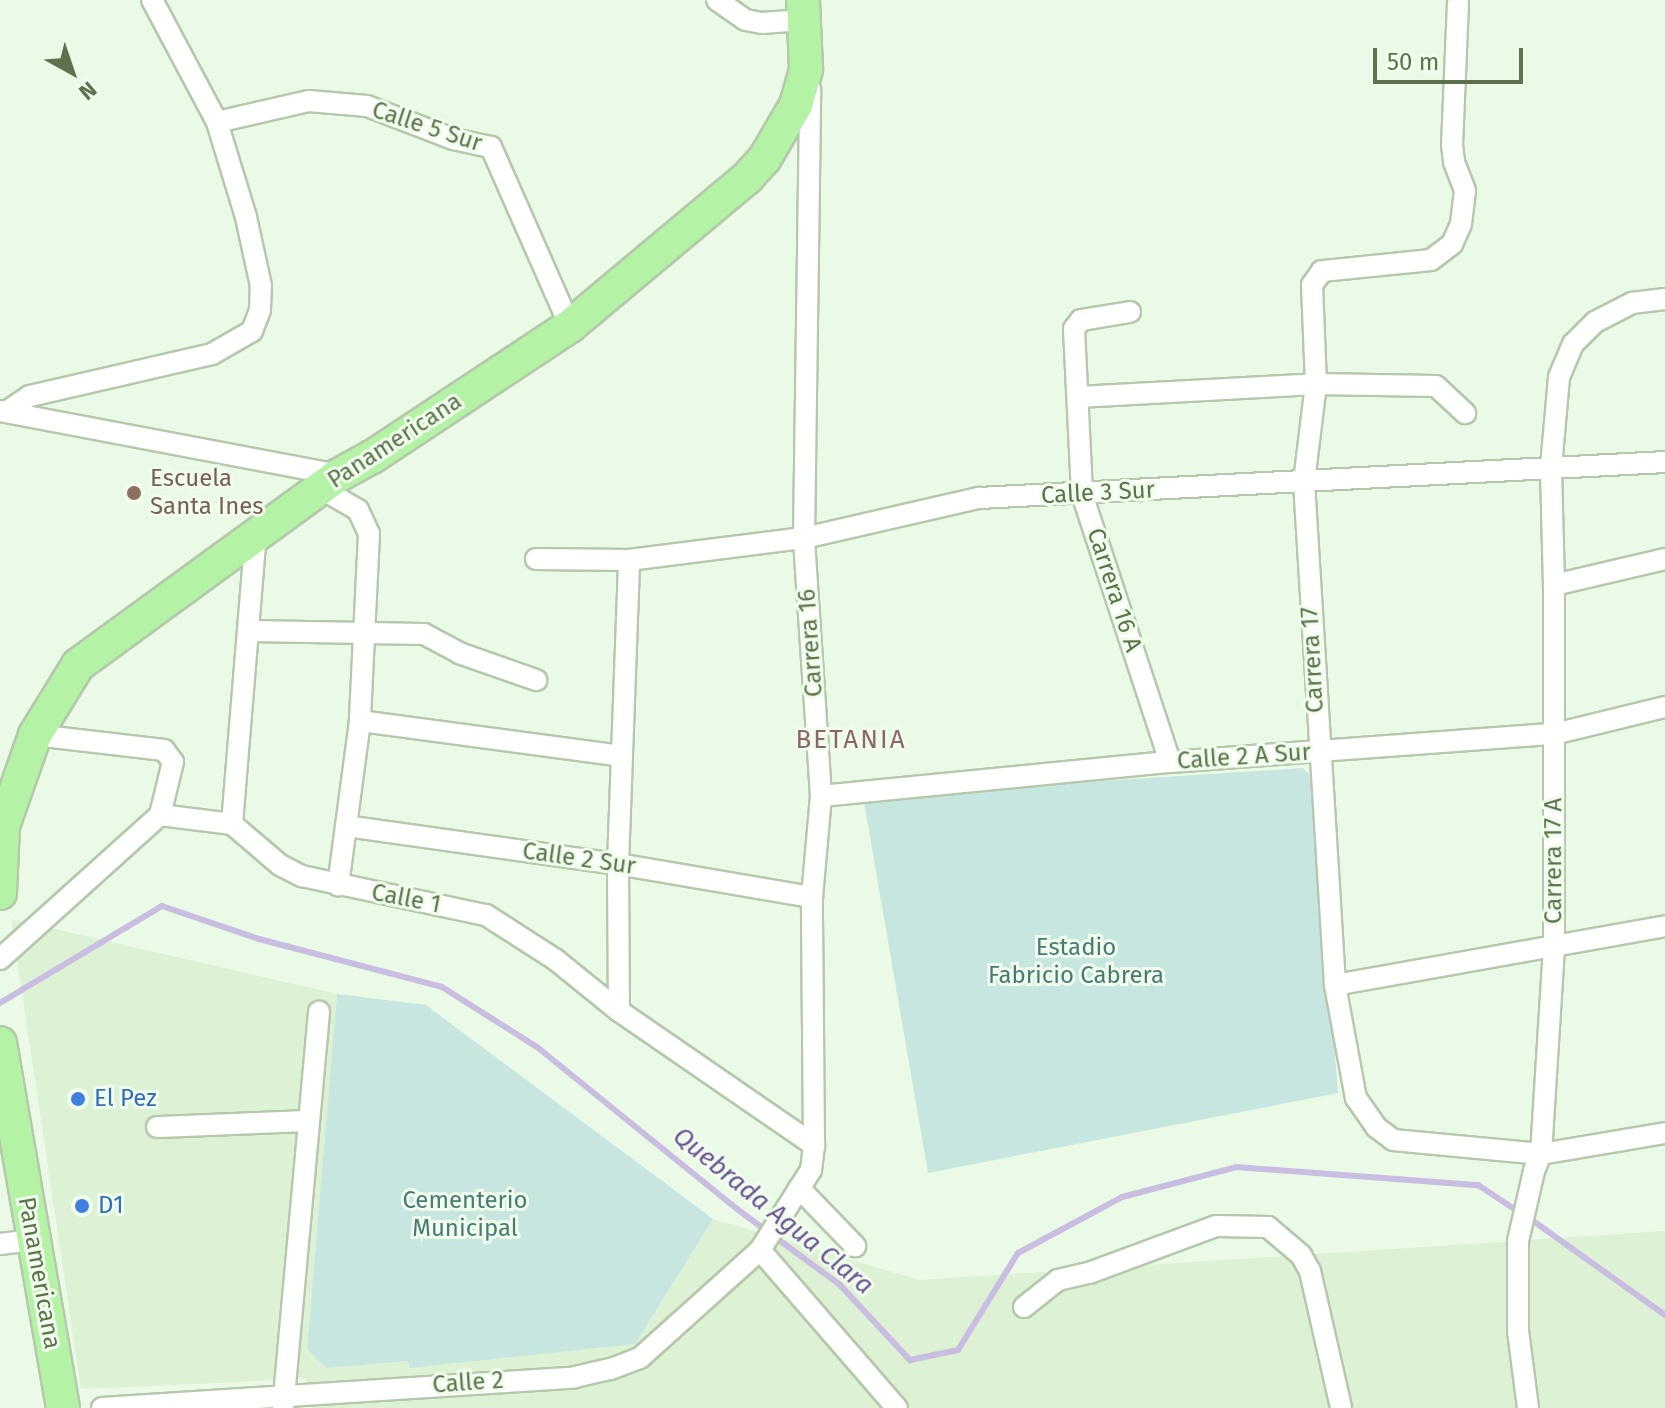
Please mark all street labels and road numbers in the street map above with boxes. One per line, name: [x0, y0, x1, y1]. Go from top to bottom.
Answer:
street label: Calle 5 Sur: [368, 96, 486, 158]
street label: Panamericana: [323, 387, 467, 495]
street label: Calle 3 Sur: [1040, 476, 1156, 510]
street label: Carrera 16 A: [1080, 525, 1148, 655]
street label: Carrera 16: [793, 588, 829, 698]
street label: Carrera 17: [1296, 606, 1330, 714]
street label: Calle 2 A Sur: [1176, 738, 1312, 776]
street label: Carrera 17 A: [1540, 798, 1568, 924]
street label: Calle 2 Sur: [521, 837, 637, 881]
street label: Calle 1: [369, 878, 443, 920]
street label: Panamericana: [11, 1195, 67, 1351]
street label: Calle 2: [431, 1366, 505, 1400]

